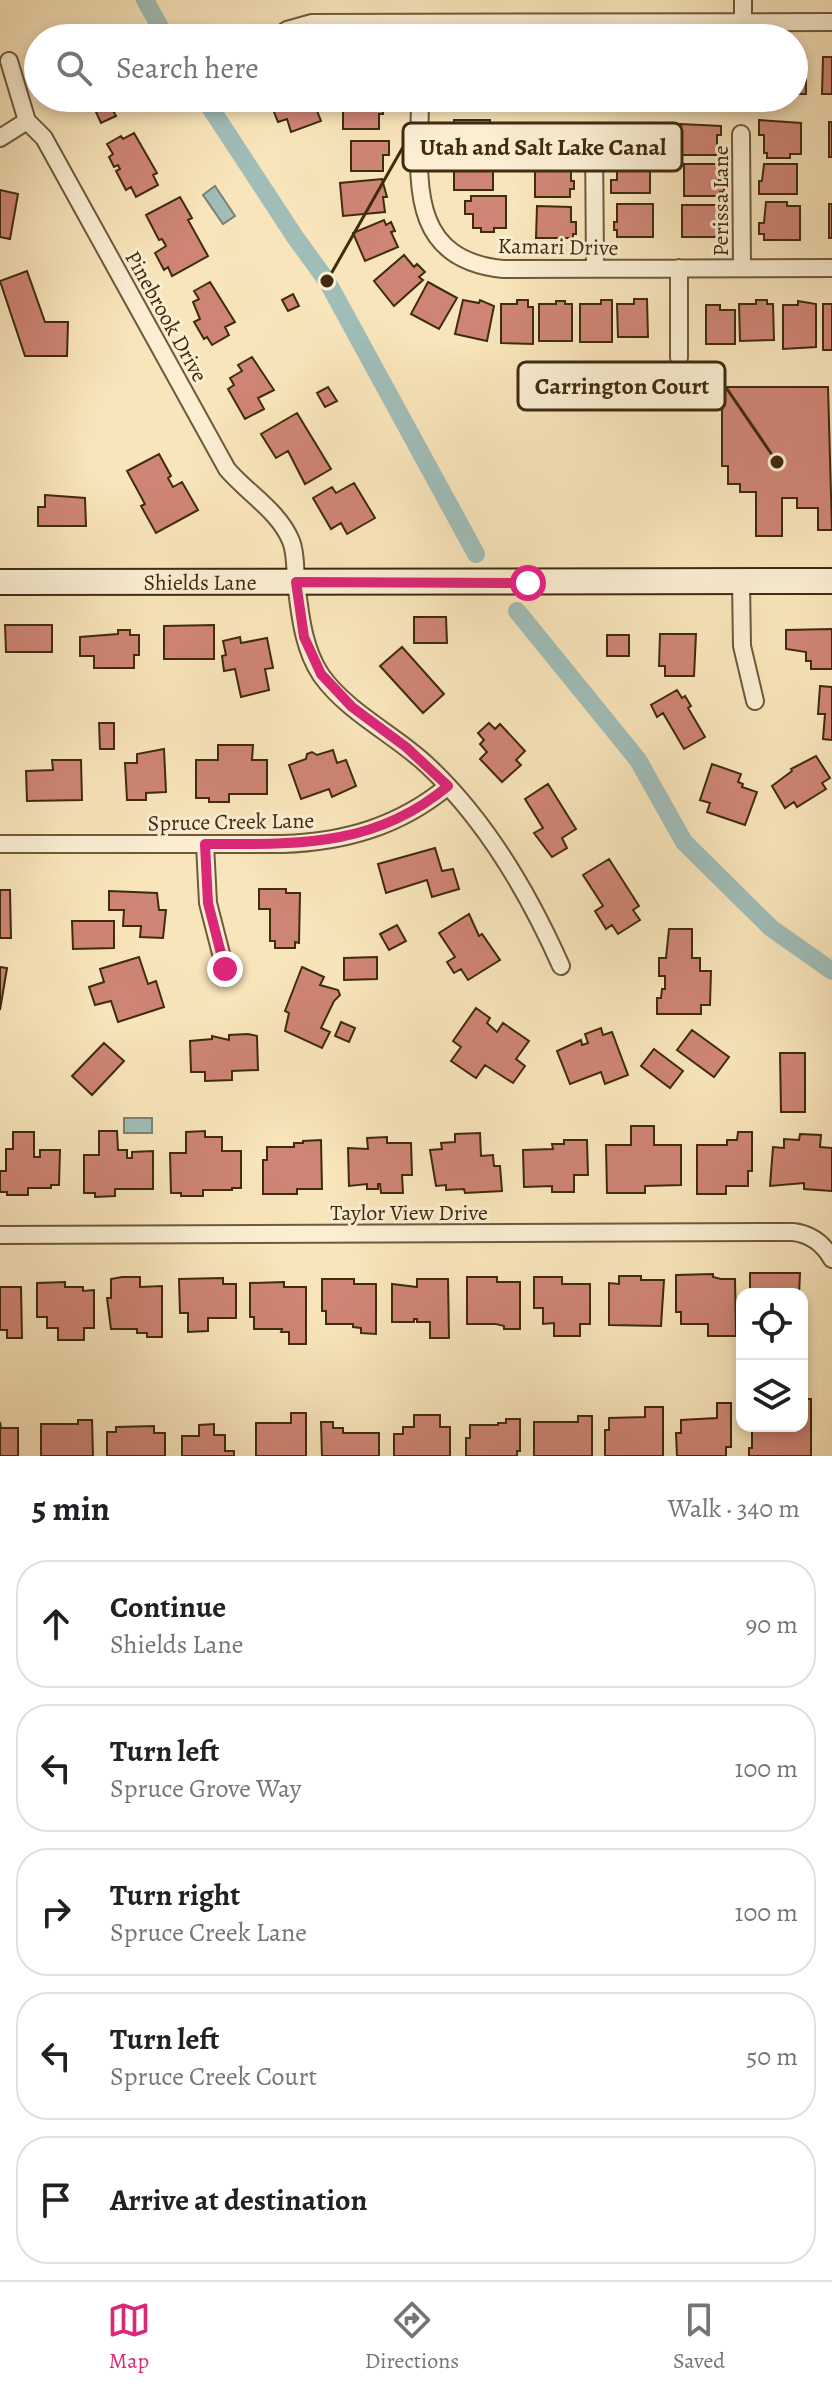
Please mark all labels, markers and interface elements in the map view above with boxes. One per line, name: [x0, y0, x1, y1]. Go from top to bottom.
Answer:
search box: [24, 24, 808, 112]
icon: search: [52, 46, 96, 90]
text: Search here: [116, 48, 259, 88]
callout: Utah and Salt Lake Canal: [403, 123, 682, 171]
text: Utah and Salt Lake Canal: [420, 131, 667, 163]
street label: Perissa Lane: [706, 145, 736, 257]
street label: Kamari Drive: [497, 231, 619, 263]
street label: Pinebrook Drive: [118, 245, 215, 388]
callout: Carrington Court: [518, 362, 725, 410]
text: Carrington Court: [535, 370, 709, 402]
route start: [510, 565, 546, 601]
street label: Shields Lane: [143, 568, 257, 598]
street label: Spruce Creek Lane: [147, 806, 315, 838]
route end: [207, 951, 243, 987]
street label: Taylor View Drive: [330, 1198, 488, 1228]
map controls: [736, 1288, 808, 1432]
button: locate: [736, 1288, 808, 1360]
button: layers: [736, 1360, 808, 1432]
text: 5 min: [32, 1485, 110, 1532]
text: Walk · 340 m: [668, 1491, 800, 1526]
text: Continue: [110, 1587, 226, 1627]
icon: ahead: [34, 1602, 78, 1646]
text: 90 m: [746, 1607, 798, 1642]
text: Shields Lane: [110, 1627, 243, 1662]
text: Turn left: [110, 1731, 219, 1771]
icon: left: [34, 1746, 78, 1790]
text: 100 m: [735, 1751, 798, 1786]
text: Spruce Grove Way: [110, 1771, 301, 1806]
text: Turn right: [110, 1875, 240, 1915]
icon: right: [34, 1890, 78, 1934]
text: 100 m: [735, 1895, 798, 1930]
text: Spruce Creek Lane: [110, 1915, 307, 1950]
text: Turn left: [110, 2019, 219, 2059]
icon: left: [34, 2034, 78, 2078]
text: 50 m: [746, 2039, 798, 2074]
text: Spruce Creek Court: [110, 2059, 317, 2094]
icon: arrive: [34, 2178, 78, 2222]
text: Arrive at destination: [110, 2180, 367, 2220]
tab: Map: [107, 2298, 151, 2376]
tab: Directions: [365, 2298, 459, 2376]
tab: Saved: [673, 2298, 725, 2376]

